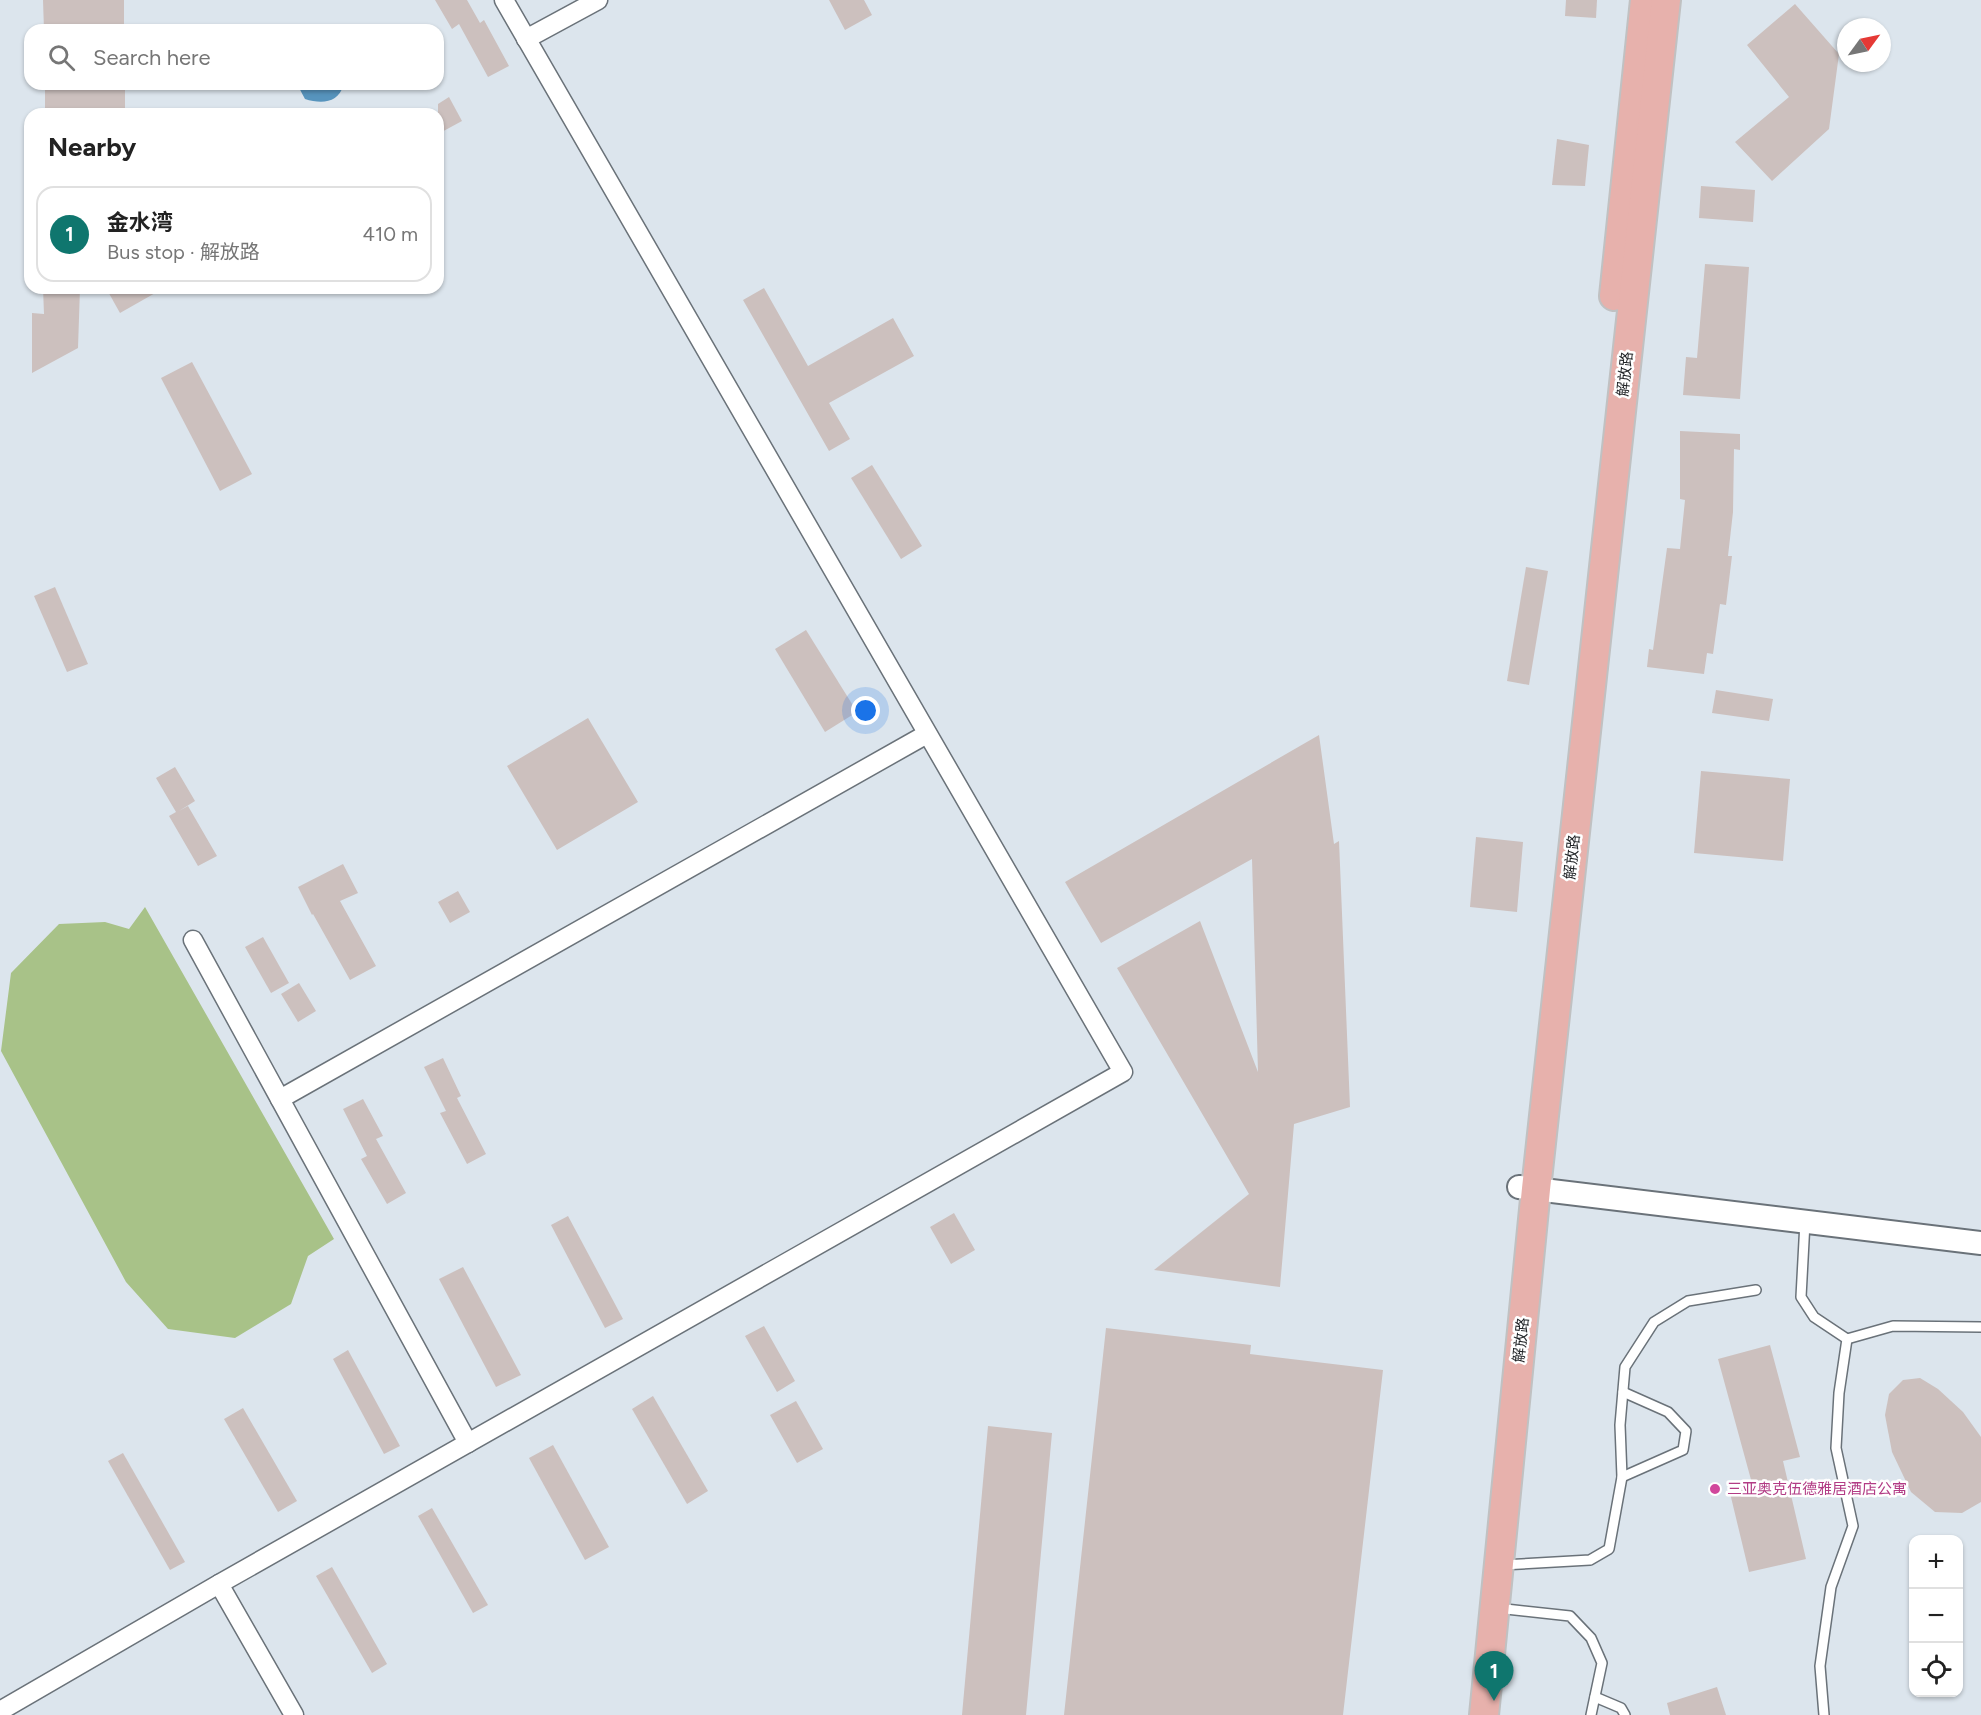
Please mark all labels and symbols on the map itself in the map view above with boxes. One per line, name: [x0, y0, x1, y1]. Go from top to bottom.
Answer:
north arrow: [1837, 18, 1891, 72]
street label: 解放路: [1614, 351, 1636, 397]
your location: [851, 696, 880, 725]
street label: 解放路: [1561, 834, 1583, 880]
street label: 解放路: [1510, 1317, 1532, 1363]
place label: 三亚奥克伍德雅居酒店公寓: [1727, 1480, 1907, 1498]
marker: 三亚奥克伍德雅居酒店公寓: [1708, 1482, 1722, 1496]
pin: 1: [1474, 1652, 1514, 1701]

